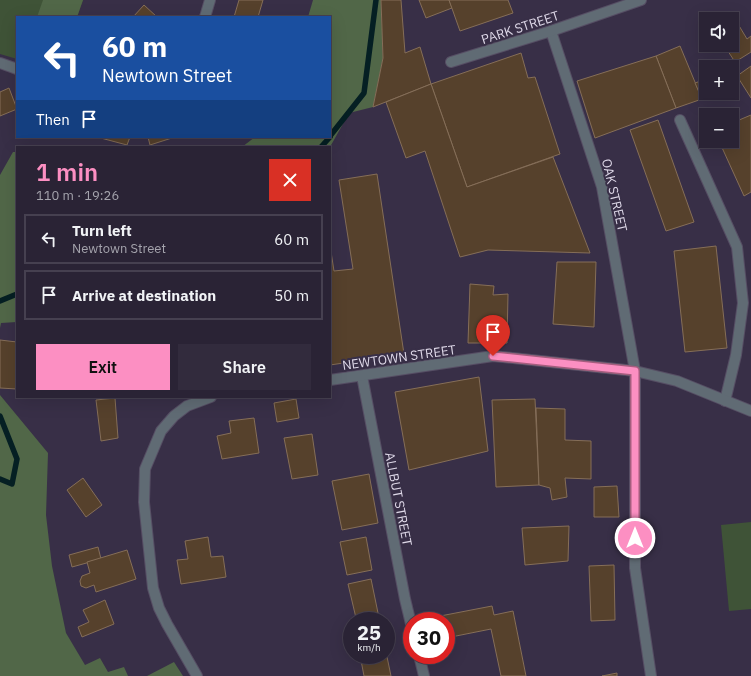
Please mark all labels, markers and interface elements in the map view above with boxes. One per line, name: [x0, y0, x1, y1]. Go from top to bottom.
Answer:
street label: PARK STREET: [479, 7, 562, 48]
map controls: [699, 12, 739, 148]
button: sound: [699, 12, 739, 52]
text: 60 m: [102, 28, 167, 65]
icon: left: [36, 32, 88, 84]
button: +: [699, 60, 739, 100]
text: Newtown Street: [102, 64, 232, 87]
icon: arrive: [78, 108, 100, 130]
button: −: [699, 108, 739, 148]
text: Then: [36, 110, 70, 129]
text: 1 min: [36, 156, 98, 188]
street label: OAK STREET: [598, 157, 631, 234]
button: close: [269, 159, 311, 201]
text: 110 m · 19:26: [36, 187, 119, 204]
text: Turn left: [72, 221, 132, 240]
icon: left: [38, 228, 60, 250]
text: 60 m: [274, 230, 309, 249]
text: Newtown Street: [72, 240, 166, 257]
icon: arrive: [38, 284, 60, 306]
text: Arrive at destination: [72, 286, 216, 305]
text: 50 m: [274, 286, 309, 305]
pin: [476, 315, 510, 356]
icon: arrive: [482, 321, 504, 343]
street label: NEWTOWN STREET: [341, 341, 458, 374]
button: Exit: [36, 344, 170, 390]
button: Share: [178, 344, 311, 390]
street label: ALLBUT STREET: [381, 451, 416, 548]
position arrow: [614, 517, 656, 559]
speed limit sign: 30: [403, 612, 455, 664]
text: 25: [357, 619, 381, 646]
text: km/h: [357, 641, 381, 654]

